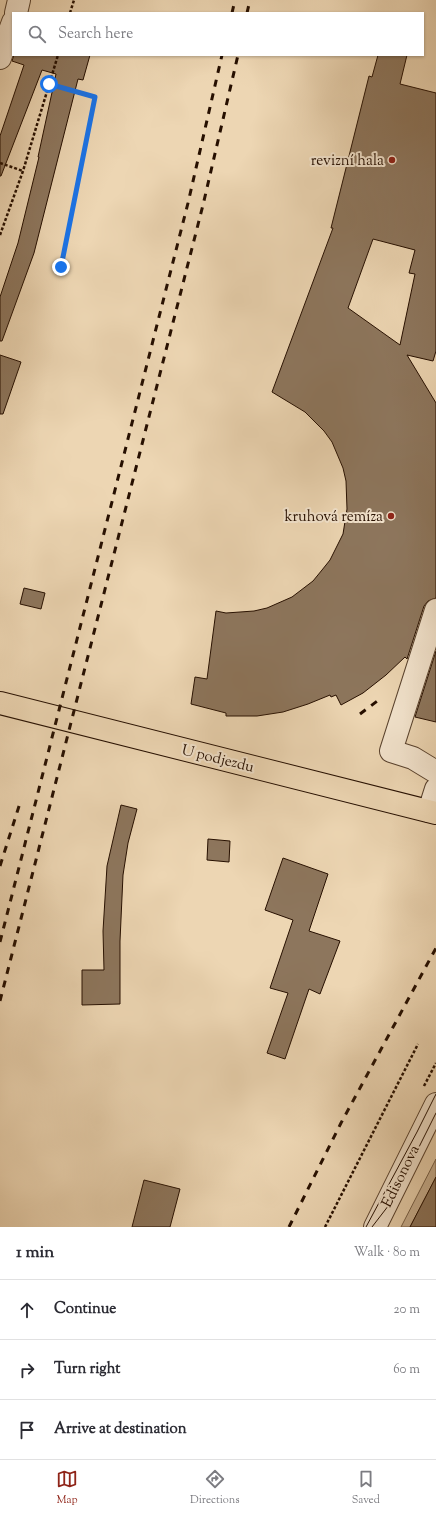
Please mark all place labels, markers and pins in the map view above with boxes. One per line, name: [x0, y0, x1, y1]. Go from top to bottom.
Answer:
place label: revizní hala: [311, 151, 384, 172]
marker: revizní hala: [387, 155, 397, 165]
place label: kruhová remíza: [285, 507, 383, 528]
marker: kruhová remíza: [386, 511, 396, 521]

